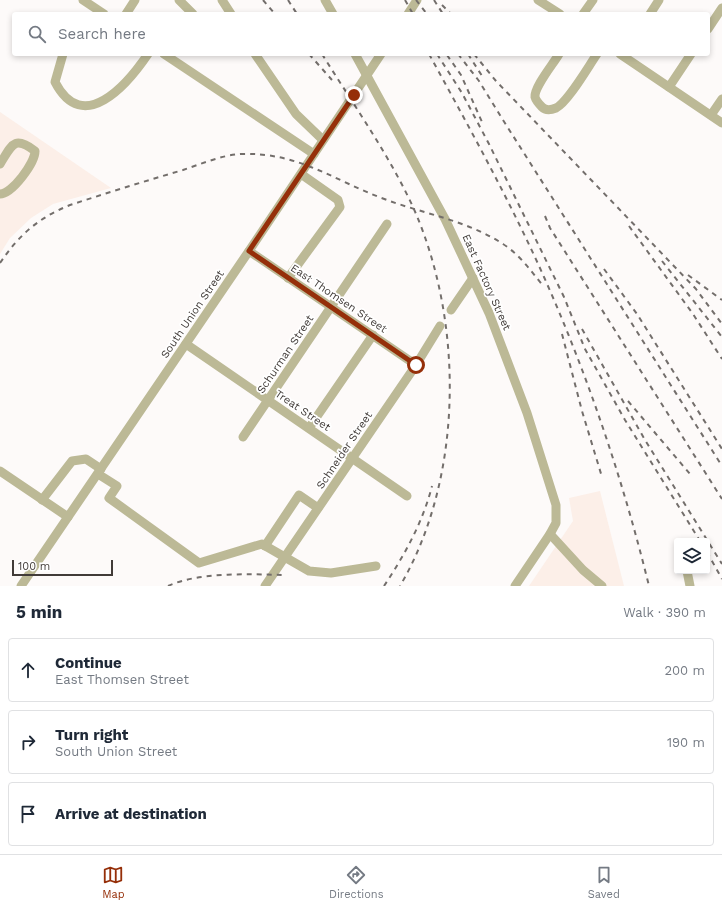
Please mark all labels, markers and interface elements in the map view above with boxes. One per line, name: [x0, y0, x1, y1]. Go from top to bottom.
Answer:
search box: [12, 12, 710, 56]
icon: search: [26, 23, 48, 45]
text: Search here: [58, 25, 146, 43]
route end: [345, 86, 363, 104]
street label: East Factory Street: [459, 232, 514, 333]
street label: East Thomsen Street: [288, 261, 390, 336]
street label: South Union Street: [158, 267, 227, 361]
street label: Schurman Street: [254, 312, 317, 396]
route start: [407, 356, 425, 374]
street label: Treat Street: [273, 387, 333, 434]
street label: Schneider Street: [314, 409, 375, 491]
map controls: [674, 538, 710, 574]
button: layers: [674, 538, 710, 574]
scale bar: [12, 558, 113, 577]
text: 100 m: [18, 560, 50, 573]
text: 5 min: [16, 602, 62, 622]
text: Walk · 390 m: [623, 605, 706, 620]
text: Continue: [55, 654, 122, 672]
icon: ahead: [17, 659, 39, 681]
text: 200 m: [664, 663, 705, 678]
text: East Thomsen Street: [55, 672, 189, 687]
text: Turn right: [55, 726, 128, 744]
icon: right: [17, 731, 39, 753]
text: 190 m: [667, 735, 705, 750]
text: South Union Street: [55, 744, 177, 759]
icon: arrive: [17, 803, 39, 825]
text: Arrive at destination: [55, 805, 207, 823]
tab: Map: [102, 864, 125, 901]
tab: Directions: [329, 864, 383, 901]
tab: Saved: [588, 864, 620, 901]

